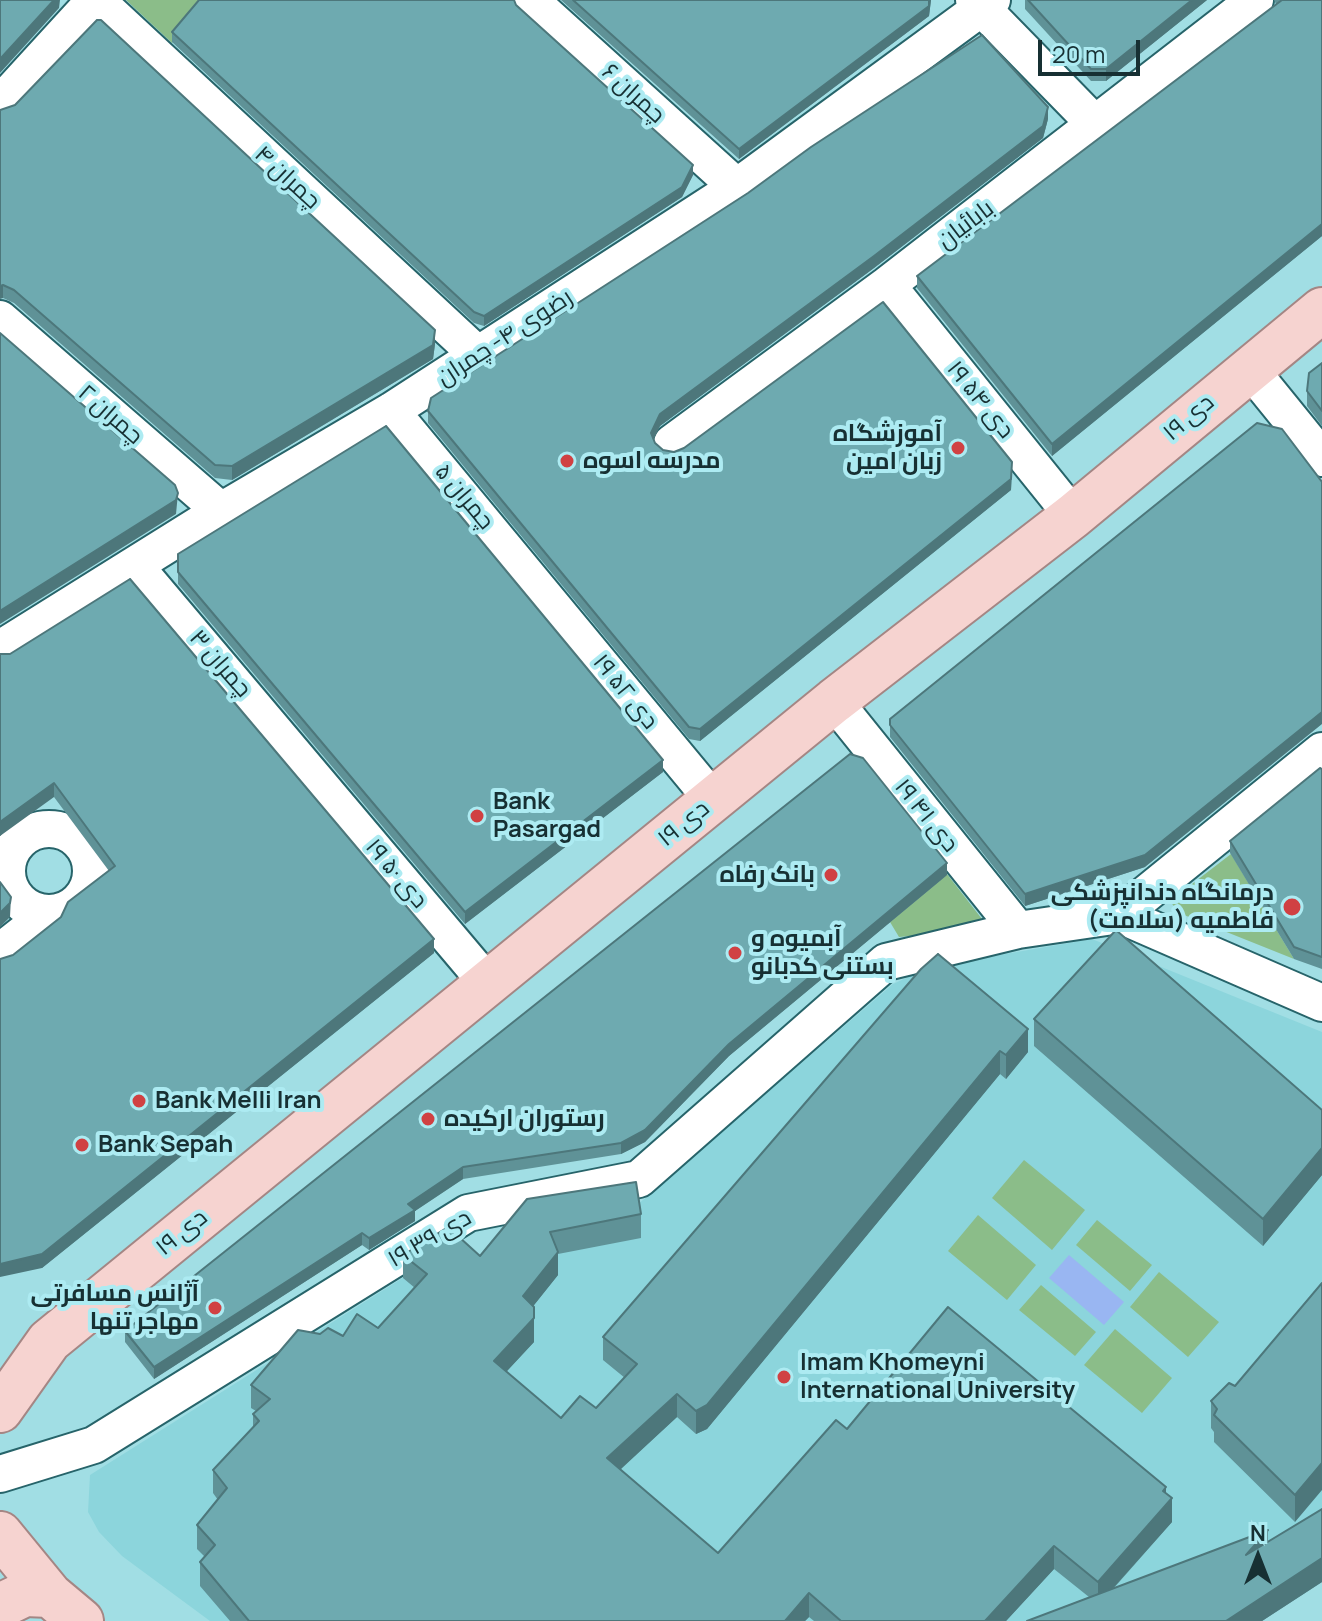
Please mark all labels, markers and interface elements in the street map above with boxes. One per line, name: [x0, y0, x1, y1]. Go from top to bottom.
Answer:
scale bar: [1042, 24, 1144, 74]
text: 20 m: [1052, 37, 1105, 70]
street label: چمران ۶: [595, 58, 671, 130]
street label: چمران ۴: [248, 140, 326, 216]
street label: بابائیان: [932, 194, 1000, 256]
street label: رضوی ۴- چمران: [432, 283, 578, 393]
street label: ۱۹ دی ۵۴: [940, 355, 1020, 445]
street label: چمران ۲: [72, 379, 148, 451]
street label: ۱۹ دی: [1158, 388, 1220, 448]
place label: آموزشگاه زبان امین: [833, 420, 942, 476]
marker: آموزشگاه زبان امین: [949, 439, 967, 457]
place label: مدرسه اسوه: [583, 447, 721, 475]
marker: مدرسه اسوه: [558, 452, 576, 470]
street label: چمران ۵: [428, 458, 500, 536]
street label: چمران ۳: [183, 624, 257, 704]
street label: ۱۹ دی ۵۲: [586, 649, 664, 735]
street label: ۱۹ دی ۴۱: [888, 774, 964, 858]
place label: Bank Pasargad: [493, 788, 601, 844]
street label: ۱۹ دی: [652, 795, 716, 853]
marker: Bank Pasargad: [468, 807, 486, 825]
street label: ۱۹ دی ۵۰: [359, 833, 433, 915]
place label: بانک رفاه: [719, 861, 815, 889]
marker: بانک رفاه: [822, 866, 840, 884]
place label: درمانگاه دندانپزشکی فاطمیه (سلامت): [1051, 879, 1274, 935]
marker: درمانگاه دندانپزشکی فاطمیه (سلامت): [1281, 896, 1303, 918]
place label: آبمیوه و بستنی کدبانو: [751, 925, 894, 981]
marker: آبمیوه و بستنی کدبانو: [726, 944, 744, 962]
place label: Bank Melli Iran: [155, 1087, 321, 1115]
marker: Bank Melli Iran: [130, 1092, 148, 1110]
place label: رستوران ارکیده: [444, 1105, 605, 1133]
marker: رستوران ارکیده: [419, 1110, 437, 1128]
place label: Bank Sepah: [98, 1131, 233, 1159]
marker: Bank Sepah: [73, 1136, 91, 1154]
street label: ۱۹ دی: [150, 1204, 214, 1262]
street label: ۱۹ دی ۳۹: [383, 1204, 477, 1274]
place label: آژانس مسافرتی مهاجر تنها: [31, 1280, 199, 1336]
marker: آژانس مسافرتی مهاجر تنها: [206, 1299, 224, 1317]
place label: Imam Khomeyni International University: [800, 1349, 1075, 1405]
marker: Imam Khomeyni International University: [775, 1368, 793, 1386]
north arrow: [1218, 1517, 1298, 1597]
text: N: [1250, 1518, 1266, 1548]

